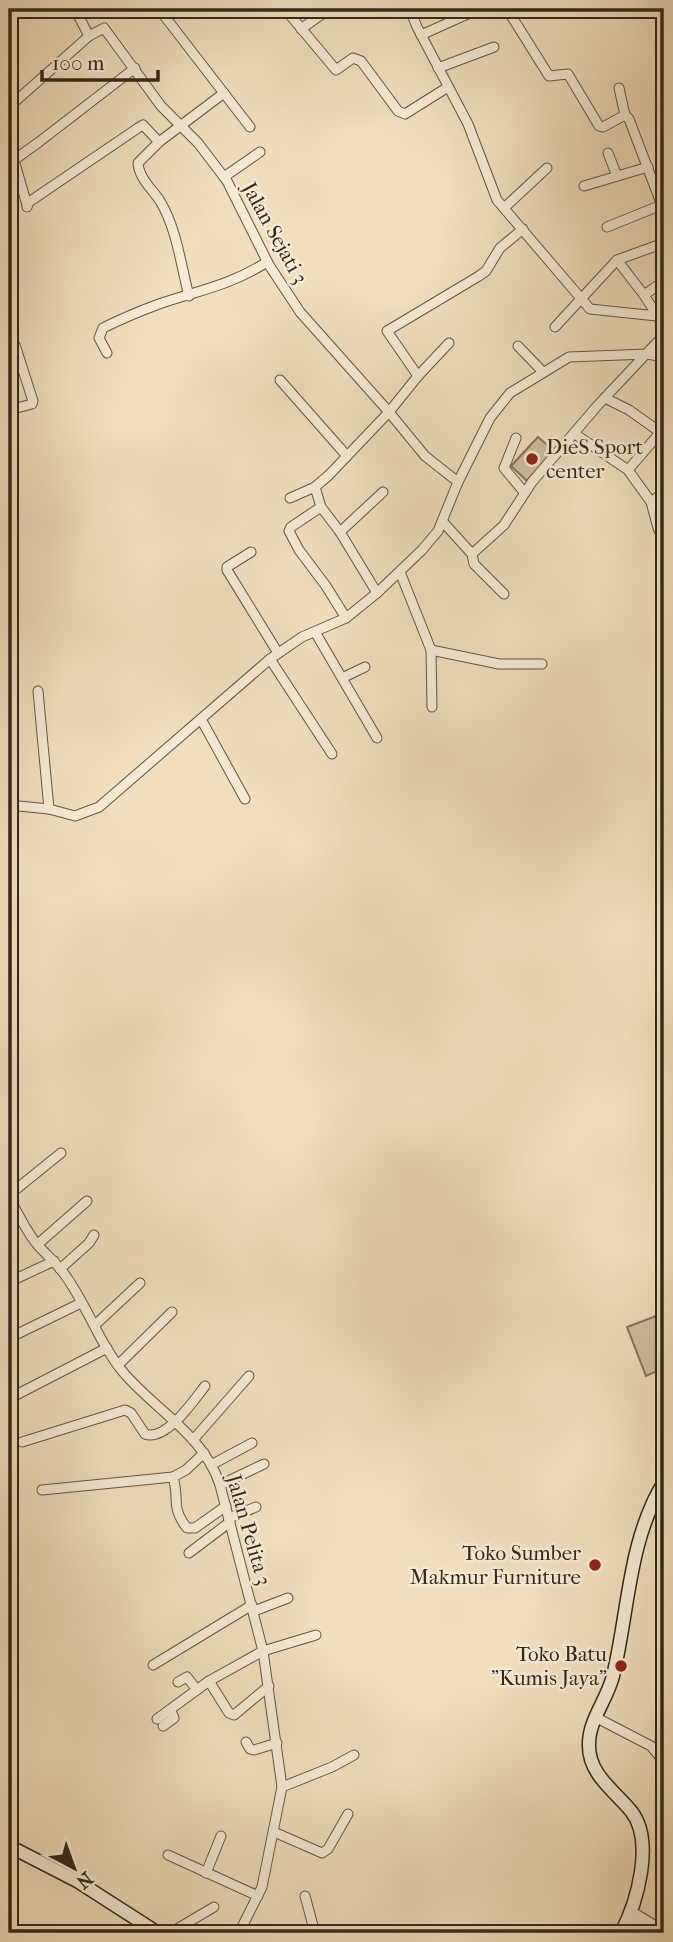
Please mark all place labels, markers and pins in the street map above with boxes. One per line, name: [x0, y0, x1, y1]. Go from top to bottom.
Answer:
place label: DieS Sport center: [546, 435, 644, 483]
marker: DieS Sport center: [524, 451, 540, 467]
place label: Toko Sumber Makmur Furniture: [410, 1541, 581, 1589]
marker: Toko Sumber Makmur Furniture: [587, 1557, 603, 1573]
place label: Toko Batu "Kumis Jaya": [491, 1642, 607, 1690]
marker: Toko Batu "Kumis Jaya": [613, 1658, 629, 1674]

